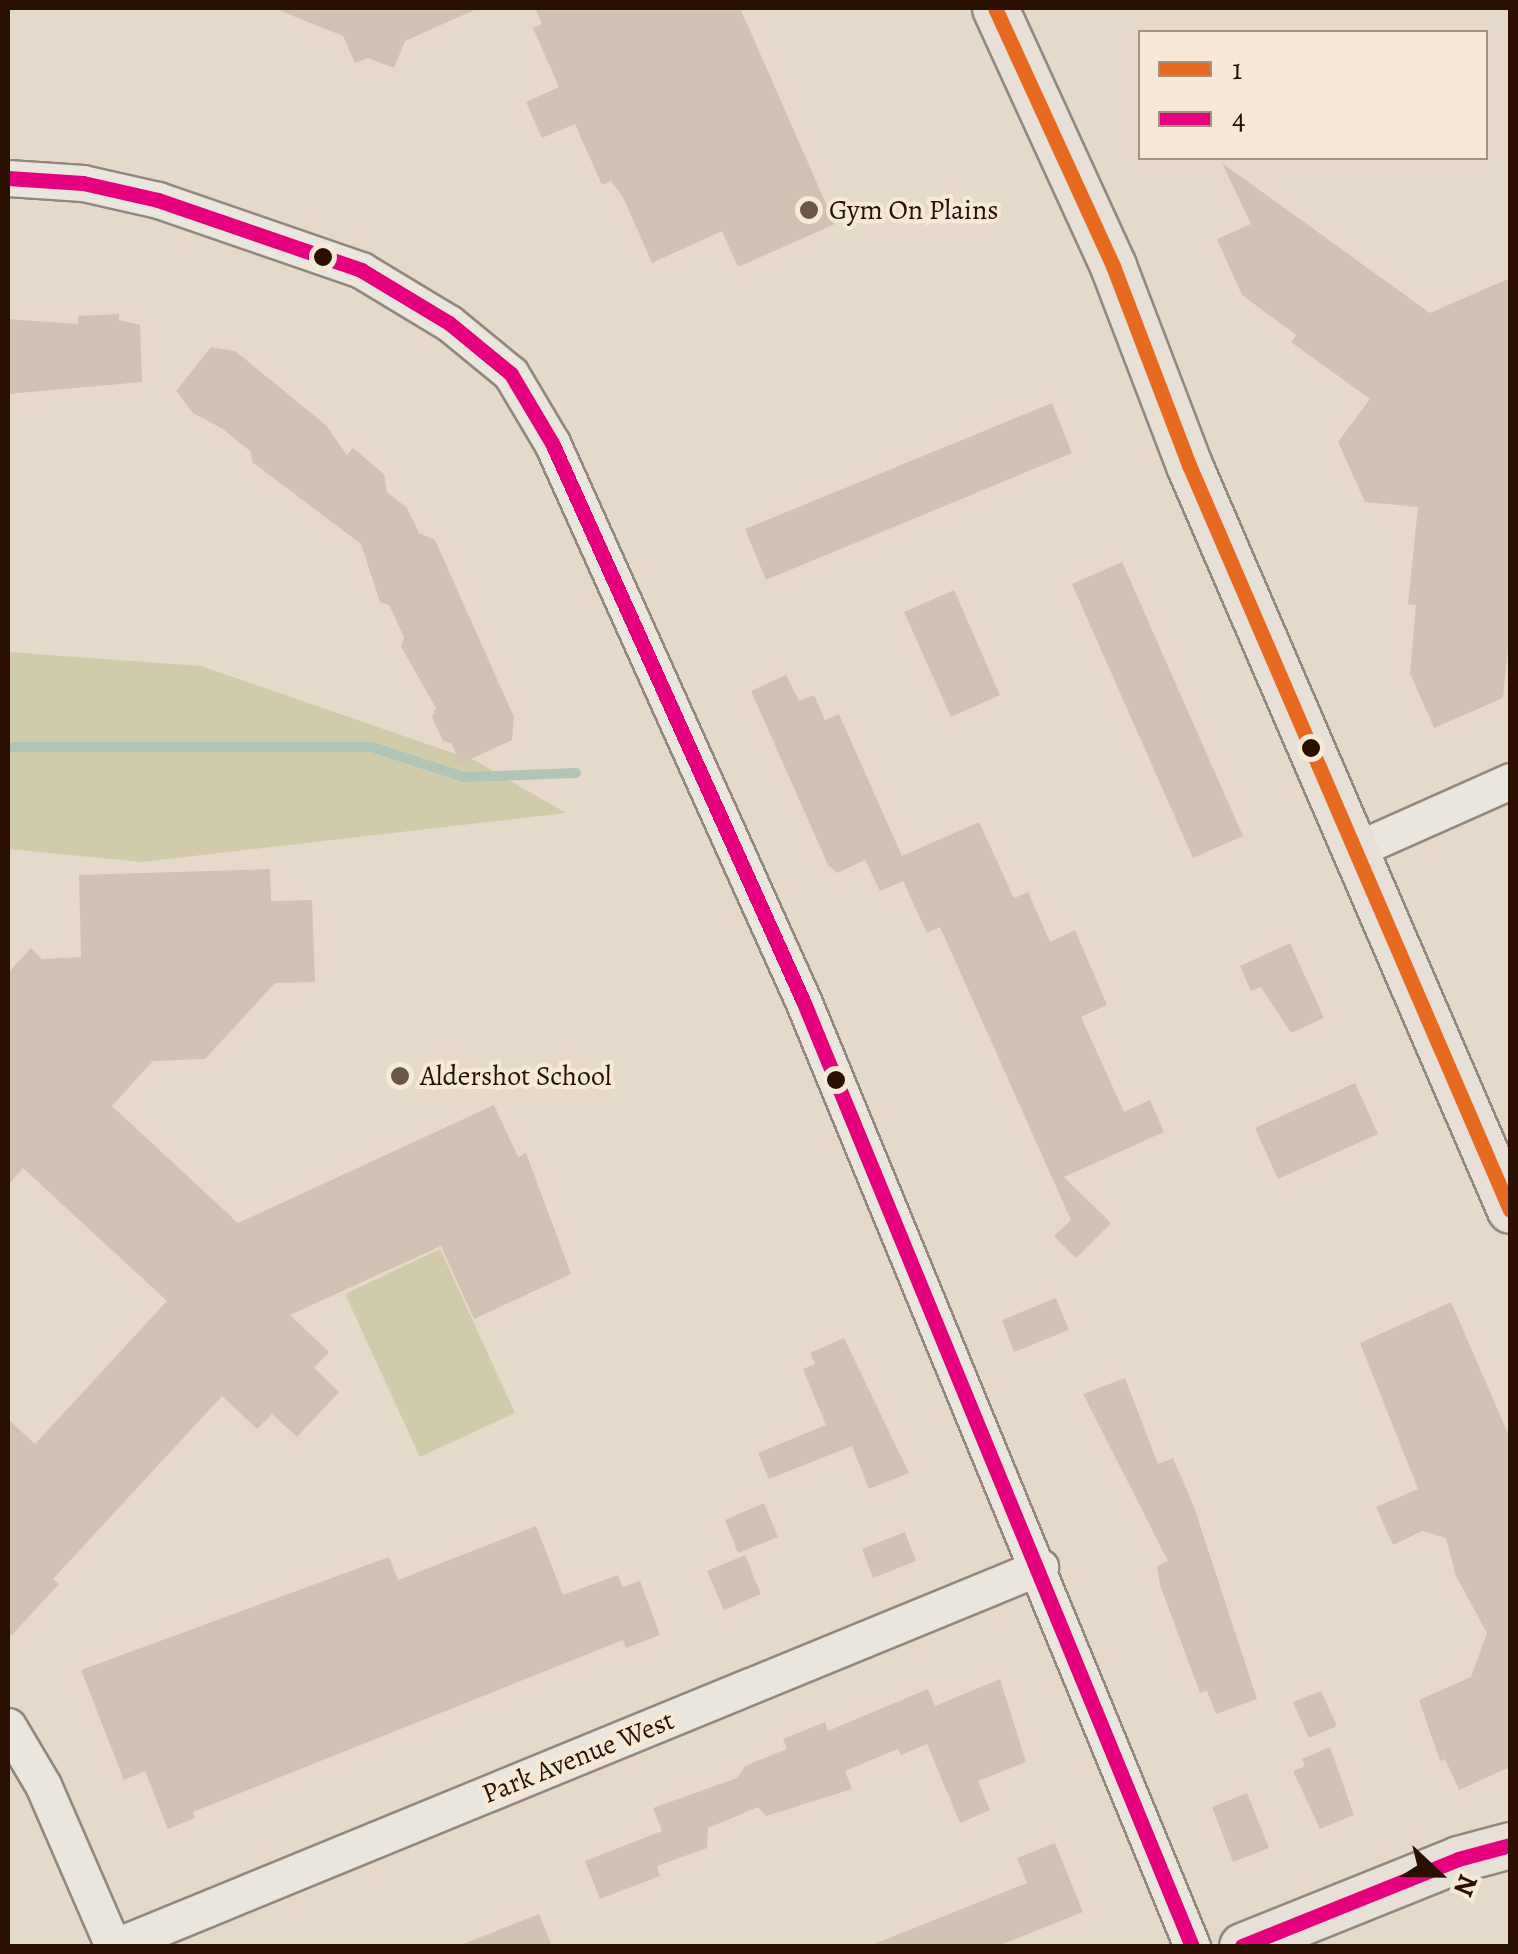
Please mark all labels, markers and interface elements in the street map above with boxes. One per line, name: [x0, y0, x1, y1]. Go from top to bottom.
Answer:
legend: [1138, 30, 1488, 160]
text: 1: [1232, 49, 1242, 89]
text: 4: [1232, 99, 1246, 139]
place label: Gym On Plains: [829, 193, 999, 227]
marker: Gym On Plains: [798, 199, 820, 221]
unlabelled marker: [313, 247, 333, 267]
unlabelled marker: [1301, 738, 1321, 758]
place label: Aldershot School: [420, 1059, 612, 1093]
marker: Aldershot School: [389, 1065, 411, 1087]
unlabelled marker: [826, 1070, 846, 1090]
street label: Park Avenue West: [477, 1703, 679, 1811]
north arrow: [1388, 1824, 1488, 1924]
text: N: [1444, 1869, 1487, 1902]

